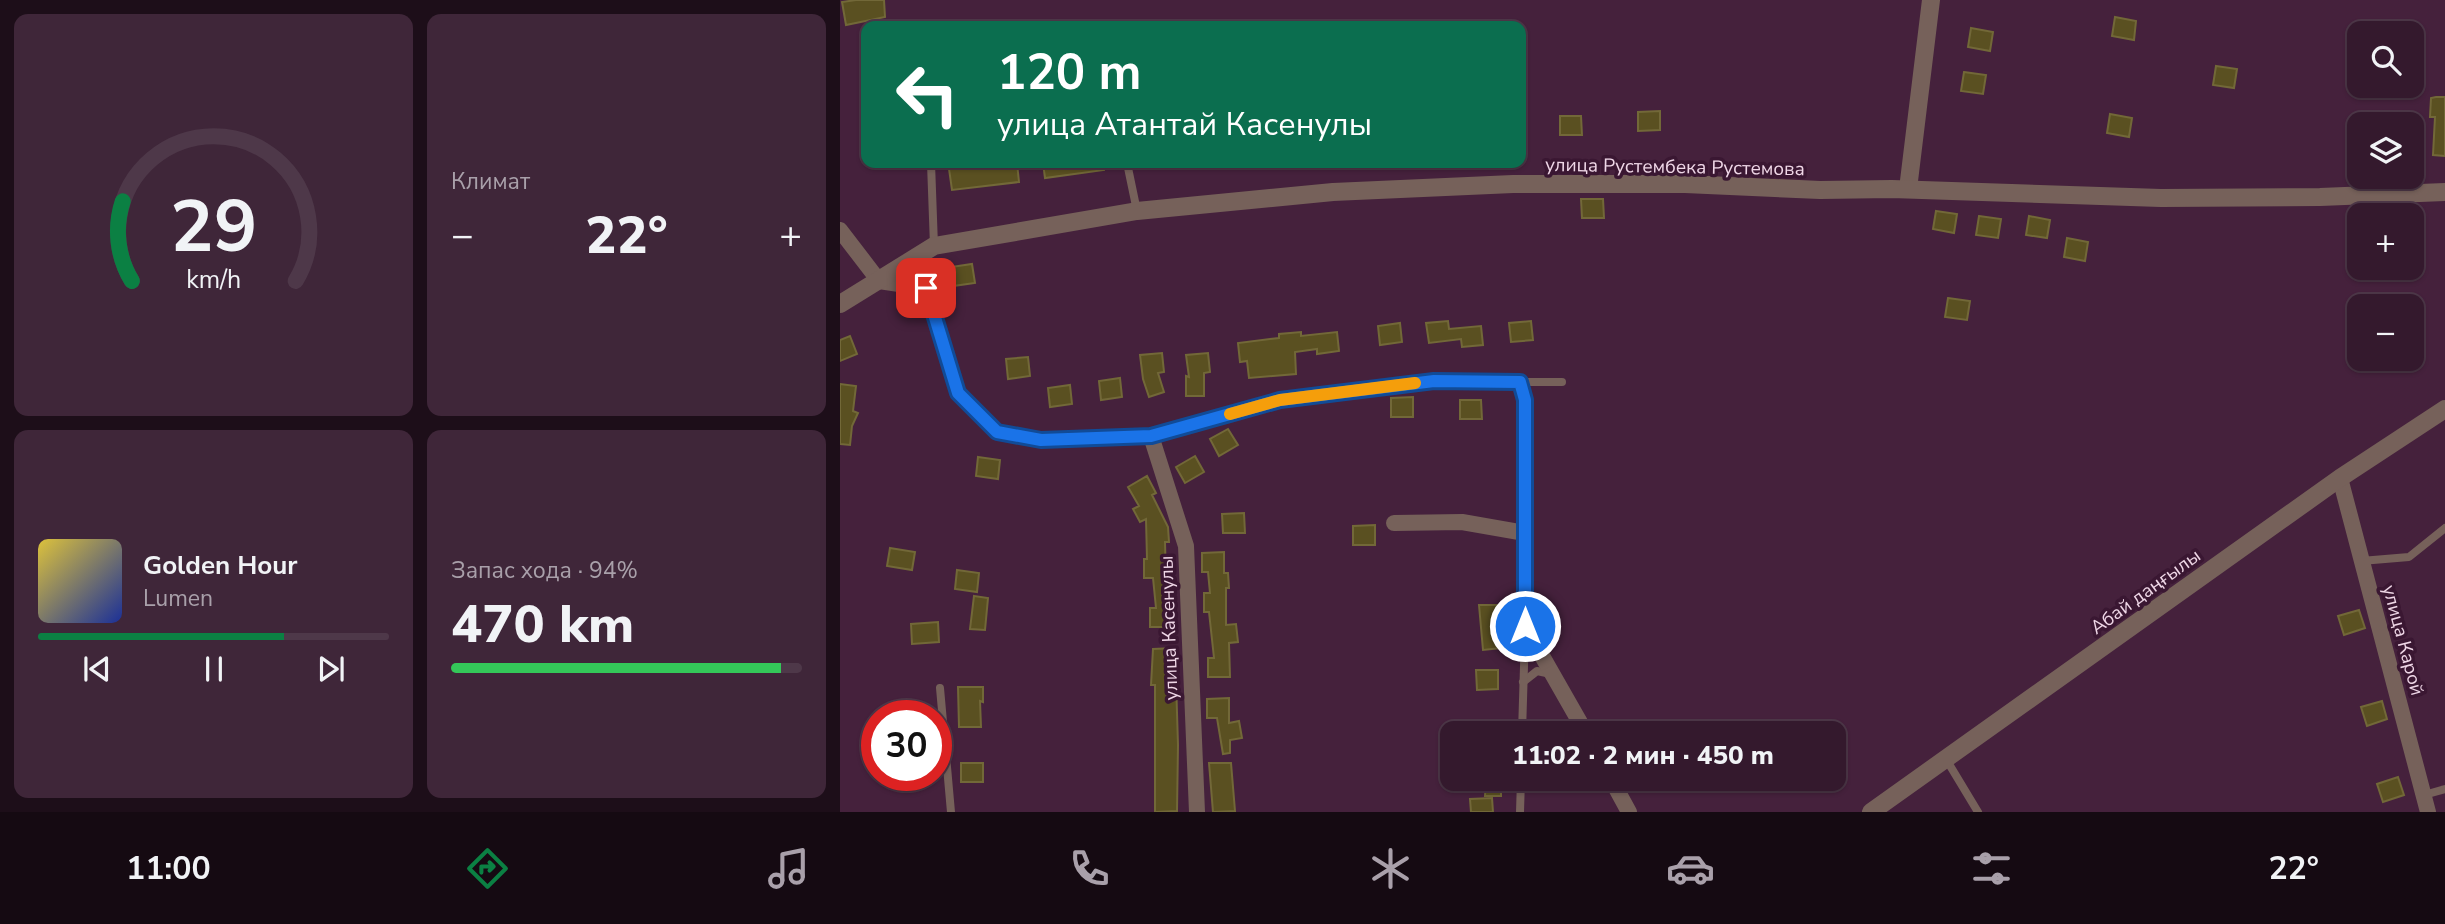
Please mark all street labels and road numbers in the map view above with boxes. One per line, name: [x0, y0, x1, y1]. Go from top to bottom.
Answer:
street label: улица Рустембека Рустемова: [1545, 152, 1805, 182]
street label: Абай даңғылы: [2085, 543, 2206, 641]
street label: улица Касенулы: [1153, 555, 1185, 701]
street label: улица Карой: [2376, 582, 2430, 698]

